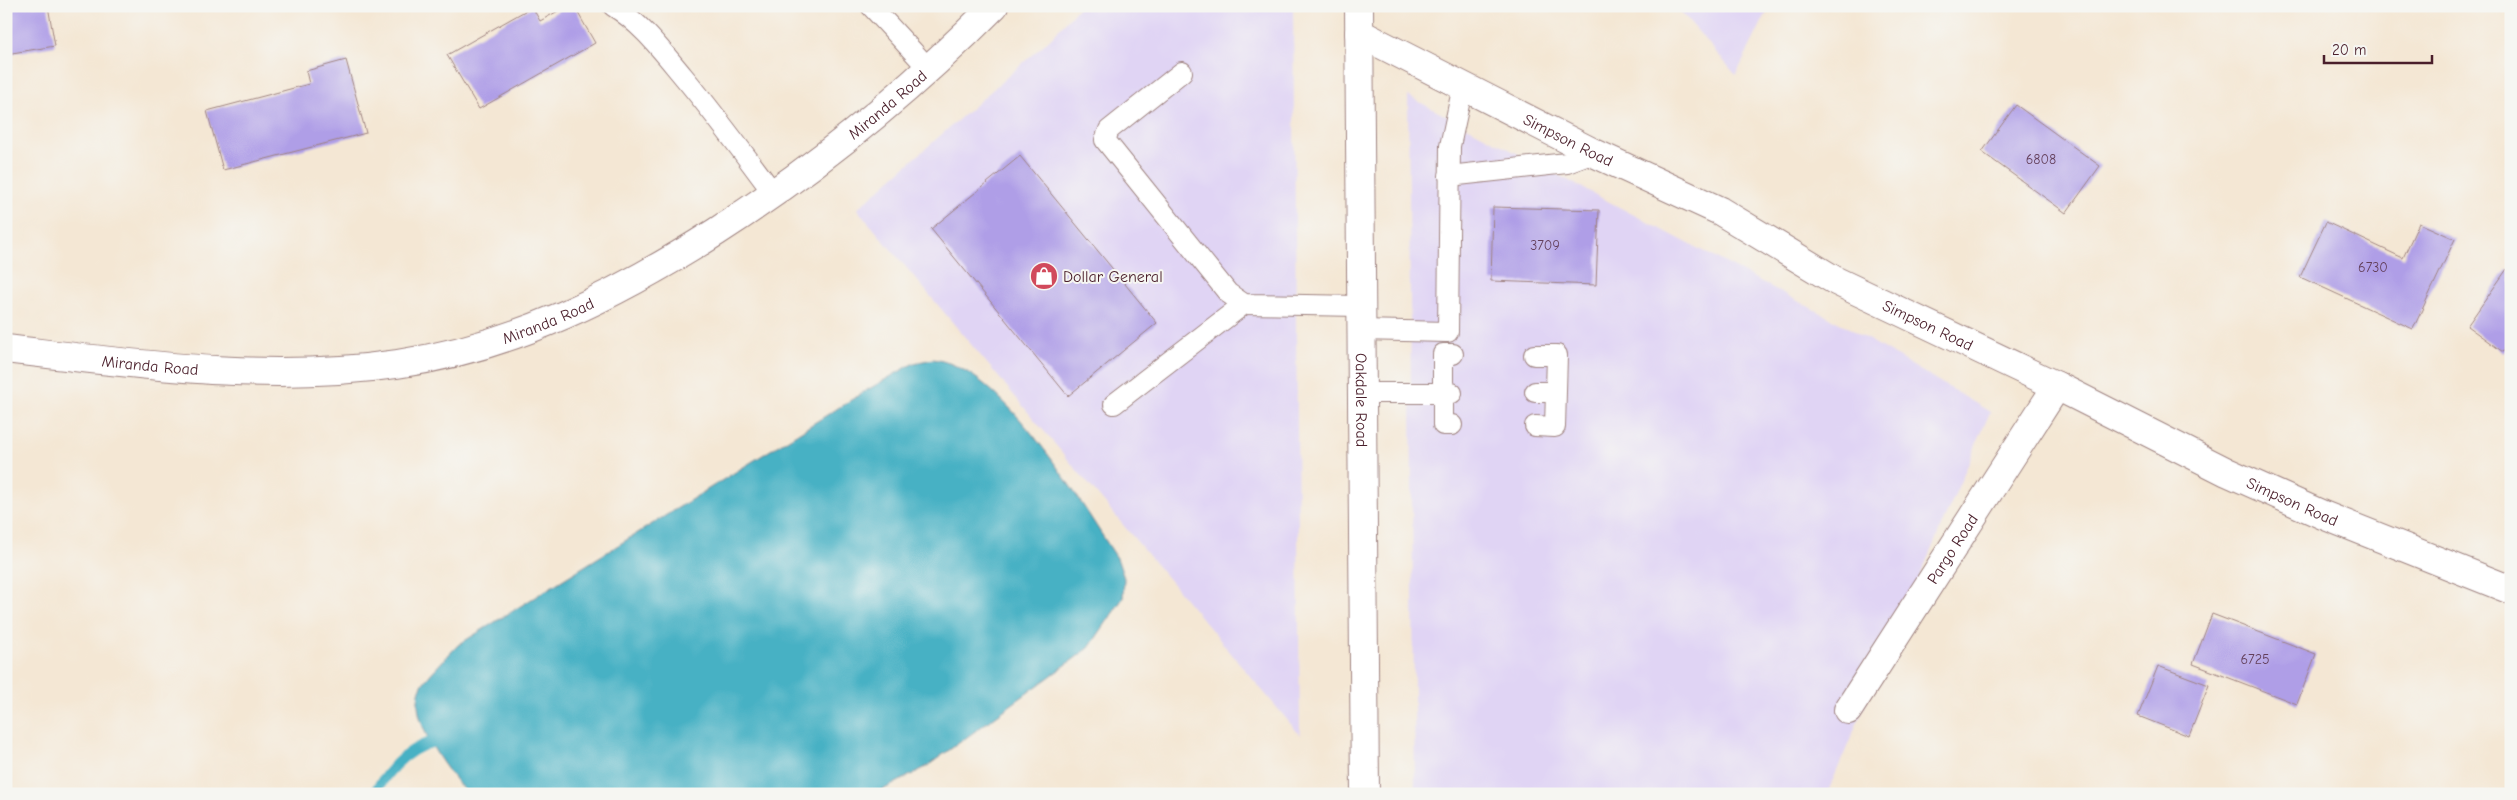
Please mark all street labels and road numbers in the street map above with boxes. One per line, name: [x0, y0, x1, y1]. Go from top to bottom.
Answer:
street label: Miranda Road: [845, 67, 931, 143]
street label: Simpson Road: [1520, 110, 1616, 170]
street label: Miranda Road: [500, 295, 597, 348]
street label: Simpson Road: [1880, 296, 1976, 355]
street label: Miranda Road: [101, 352, 199, 379]
street label: Oakdale Road: [1352, 353, 1370, 447]
street label: Simpson Road: [2244, 474, 2340, 530]
street label: Pargo Road: [1924, 511, 1982, 587]

